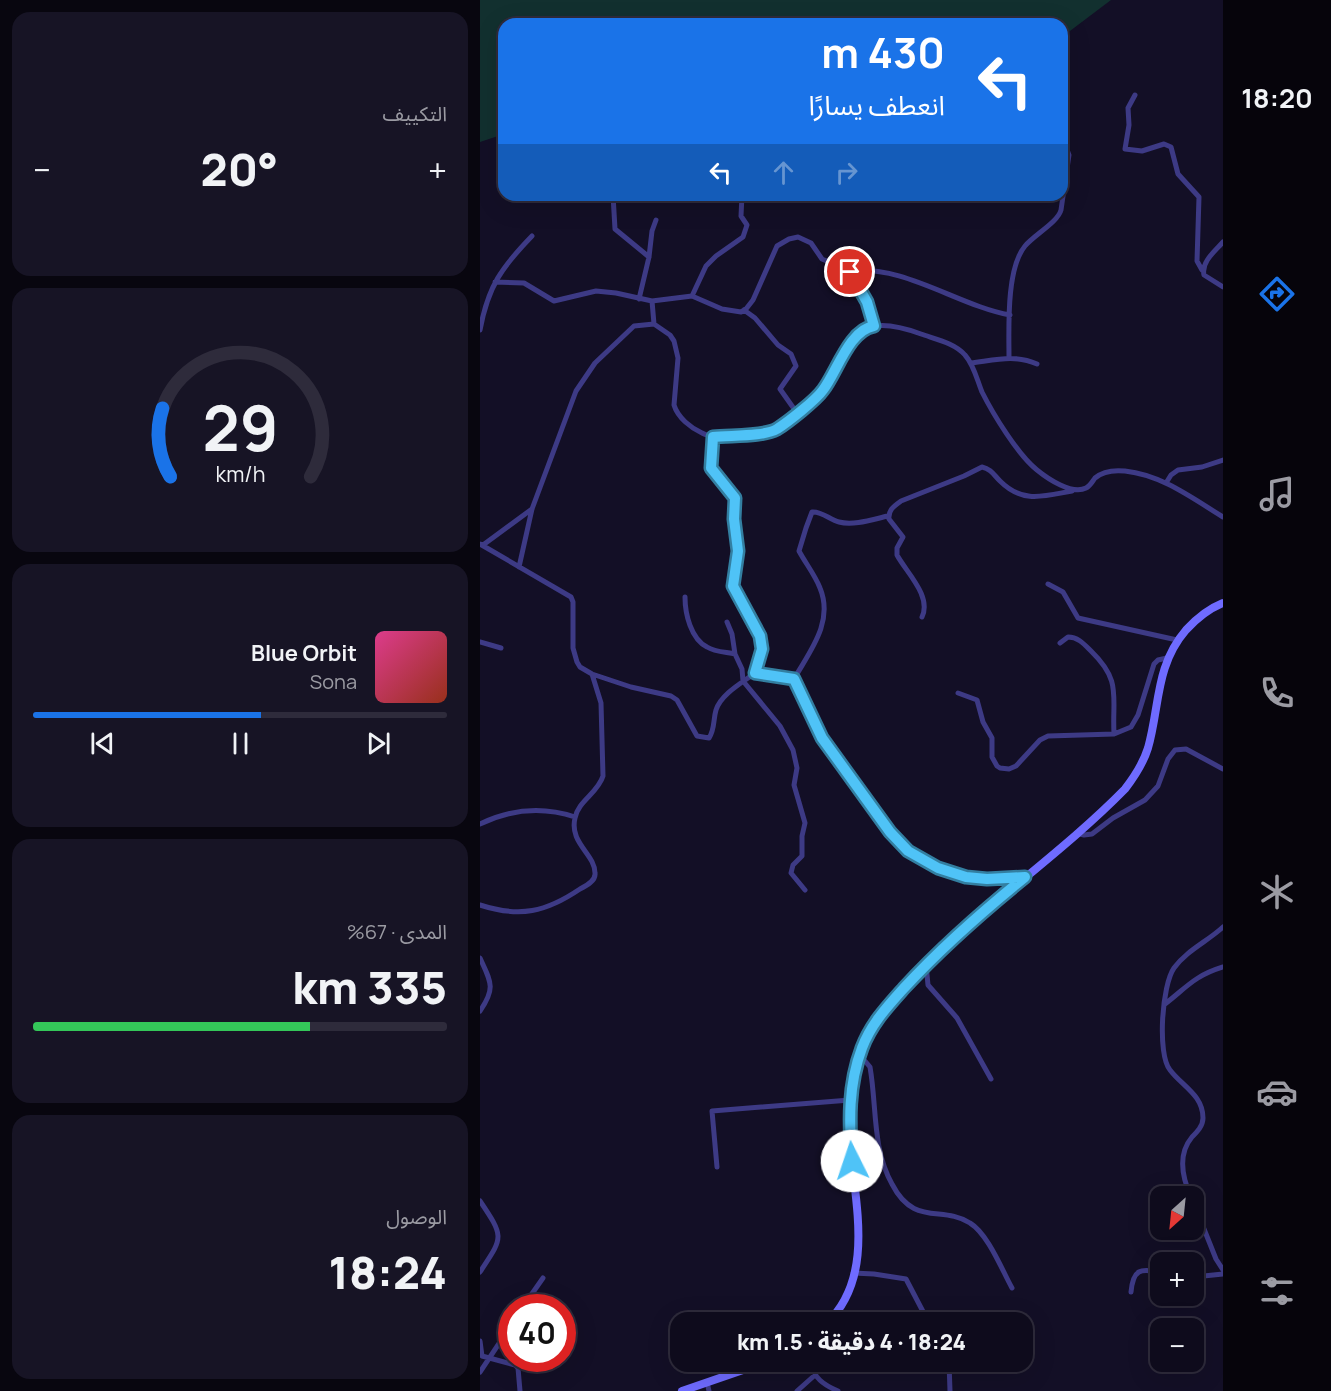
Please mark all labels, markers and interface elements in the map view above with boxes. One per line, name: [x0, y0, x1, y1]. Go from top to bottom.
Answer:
text: 430 m: [821, 23, 945, 81]
icon: left: [966, 42, 1044, 120]
text: 18:20: [1241, 79, 1313, 116]
text: انعطف يسارًا: [808, 86, 945, 123]
text: التكييف: [383, 100, 447, 127]
text: 20°: [201, 138, 278, 200]
text: −: [33, 147, 51, 192]
text: +: [428, 147, 447, 192]
icon: left: [704, 156, 737, 189]
icon: ahead: [767, 156, 800, 189]
icon: right: [830, 156, 863, 189]
pin: [824, 246, 875, 297]
icon: arrive: [833, 255, 866, 288]
icon: directions: [1256, 273, 1298, 315]
text: 29: [202, 384, 278, 470]
text: km/h: [215, 459, 265, 488]
icon: music: [1256, 473, 1298, 515]
text: Blue Orbit: [251, 638, 357, 668]
text: Sona: [310, 668, 357, 695]
icon: phone: [1256, 672, 1298, 714]
icon: previous: [86, 727, 119, 760]
icon: pause: [224, 727, 257, 760]
icon: next: [362, 727, 395, 760]
icon: climate: [1256, 871, 1298, 913]
text: المدى · 67%: [347, 918, 447, 945]
text: 335 km: [292, 956, 447, 1018]
icon: car: [1256, 1071, 1298, 1113]
position arrow: [820, 1129, 884, 1193]
north arrow: [1150, 1186, 1204, 1240]
map controls: [1150, 1186, 1204, 1372]
text: الوصول: [386, 1203, 447, 1230]
text: 18:24: [329, 1241, 447, 1303]
button: +: [1150, 1252, 1204, 1306]
icon: filters: [1256, 1270, 1298, 1312]
speed limit sign: 40: [498, 1294, 576, 1372]
button: −: [1150, 1318, 1204, 1372]
text: 18:24 · 4 دقيقة · 1.5 km: [737, 1327, 966, 1357]

